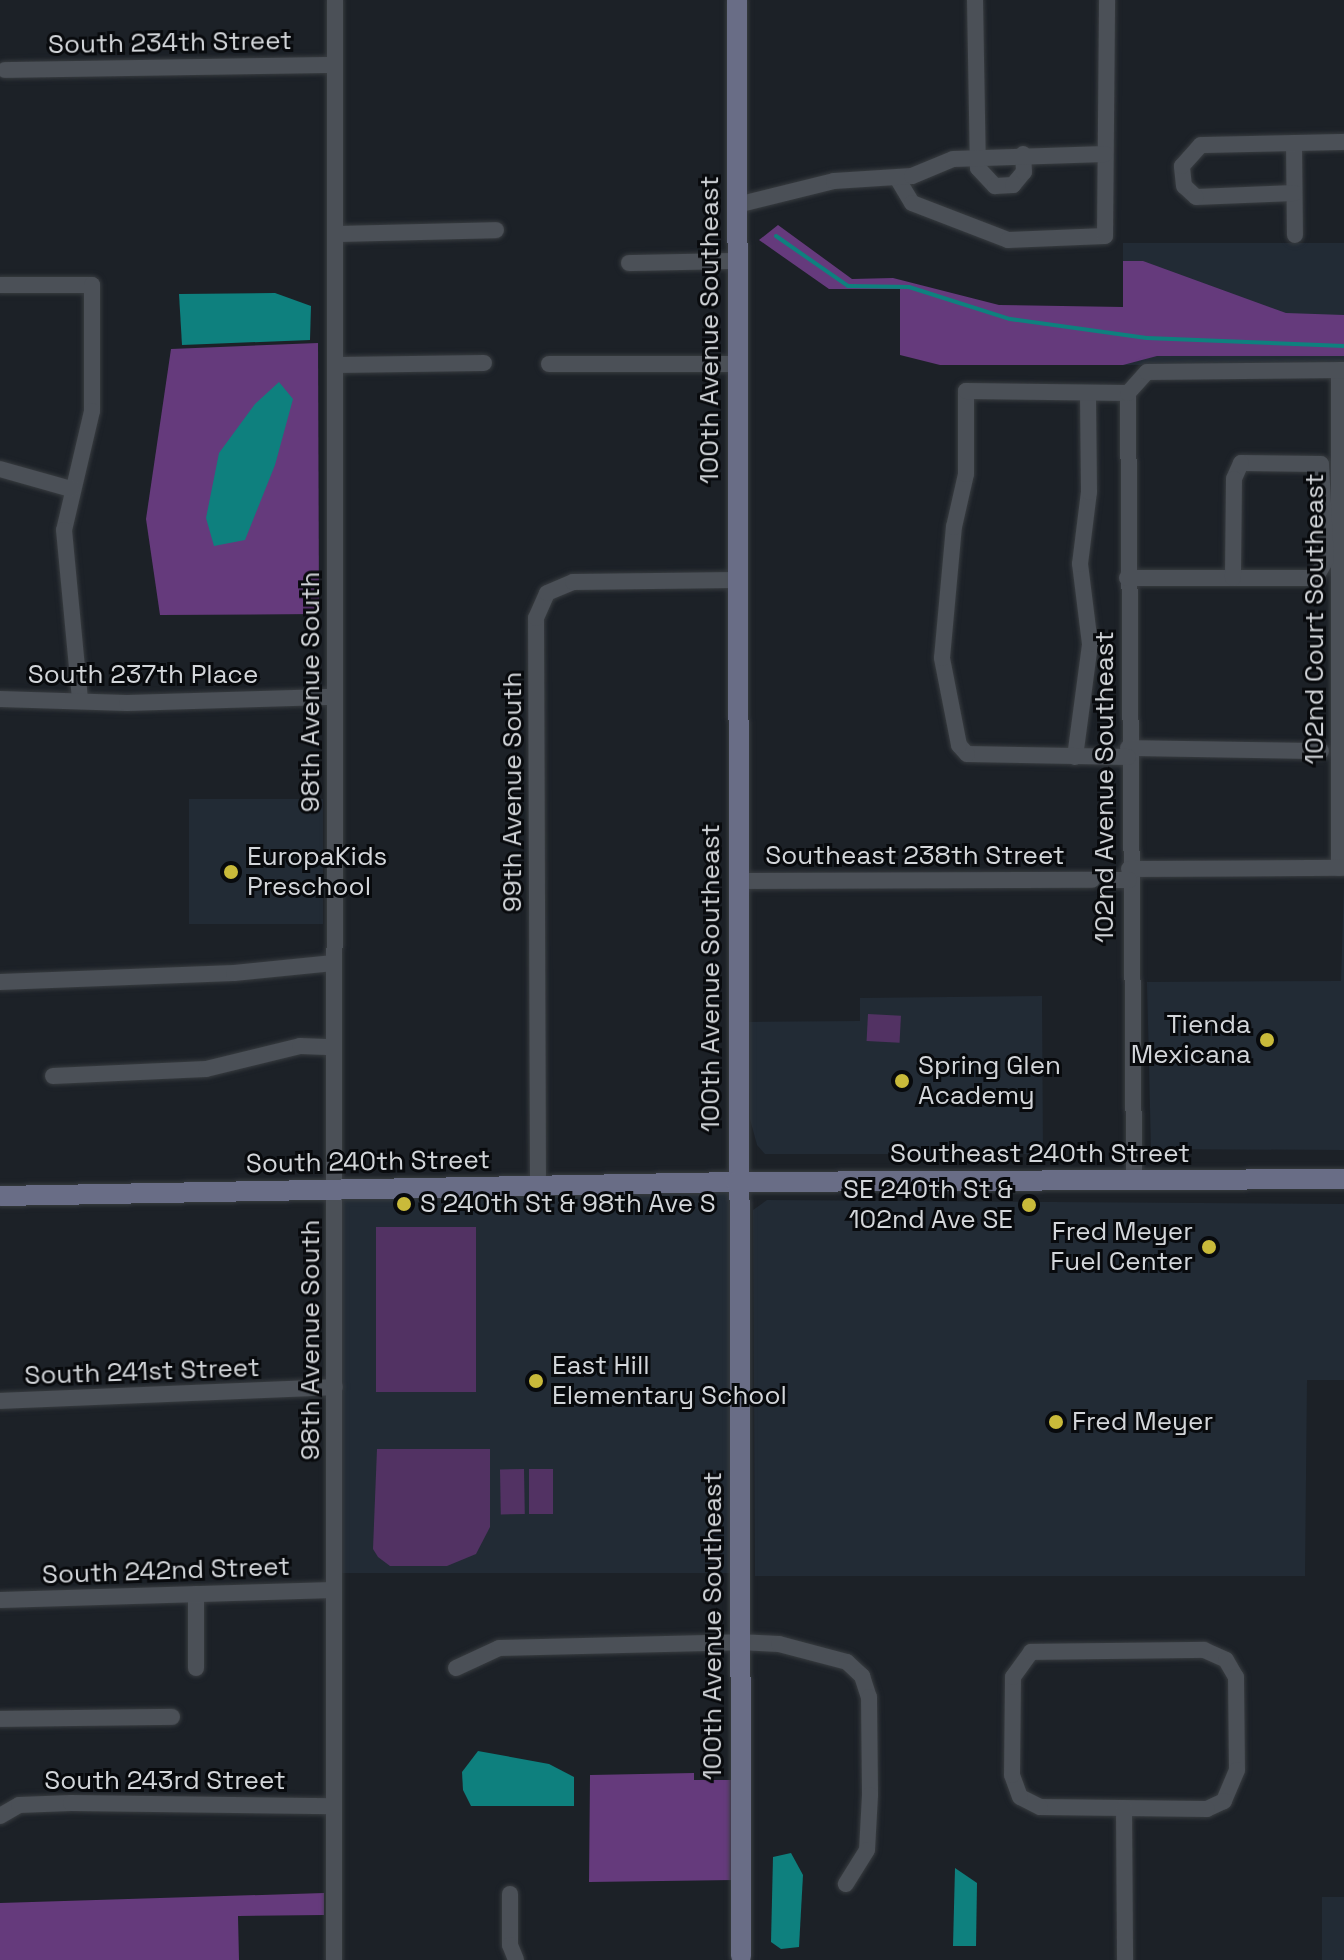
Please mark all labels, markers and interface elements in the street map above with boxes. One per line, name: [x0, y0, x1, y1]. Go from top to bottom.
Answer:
street label: South 234th Street: [48, 25, 292, 61]
street label: 100th Avenue Southeast: [694, 176, 726, 484]
street label: 102nd Court Southeast: [1299, 473, 1331, 765]
street label: 98th Avenue South: [295, 571, 327, 813]
street label: 102nd Avenue Southeast: [1089, 631, 1121, 943]
street label: South 237th Place: [28, 659, 258, 691]
street label: 99th Avenue South: [497, 672, 529, 912]
street label: 100th Avenue Southeast: [695, 824, 727, 1132]
street label: Southeast 238th Street: [765, 840, 1065, 872]
place label: EuropaKids Preschool: [247, 841, 387, 902]
marker: EuropaKids Preschool: [222, 863, 240, 881]
place label: Tienda Mexicana: [1131, 1009, 1251, 1070]
marker: Tienda Mexicana: [1258, 1031, 1276, 1049]
place label: Spring Glen Academy: [918, 1050, 1061, 1112]
marker: Spring Glen Academy: [893, 1072, 911, 1090]
street label: Southeast 240th Street: [890, 1138, 1190, 1170]
street label: South 240th Street: [246, 1144, 490, 1180]
place label: SE 240th St & 102nd Ave SE: [843, 1174, 1013, 1236]
place label: S 240th St & 98th Ave S: [420, 1188, 716, 1220]
marker: S 240th St & 98th Ave S: [395, 1195, 413, 1213]
marker: SE 240th St & 102nd Ave SE: [1020, 1196, 1038, 1214]
place label: Fred Meyer Fuel Center: [1050, 1216, 1193, 1278]
street label: 98th Avenue South: [295, 1219, 327, 1461]
marker: Fred Meyer Fuel Center: [1200, 1238, 1218, 1256]
place label: East Hill Elementary School: [552, 1350, 787, 1412]
street label: South 241st Street: [24, 1352, 260, 1392]
marker: East Hill Elementary School: [527, 1372, 545, 1390]
place label: Fred Meyer: [1072, 1406, 1213, 1438]
marker: Fred Meyer: [1047, 1413, 1065, 1431]
street label: 100th Avenue Southeast: [697, 1472, 729, 1780]
street label: South 242nd Street: [41, 1551, 291, 1591]
street label: South 243rd Street: [44, 1765, 286, 1797]

